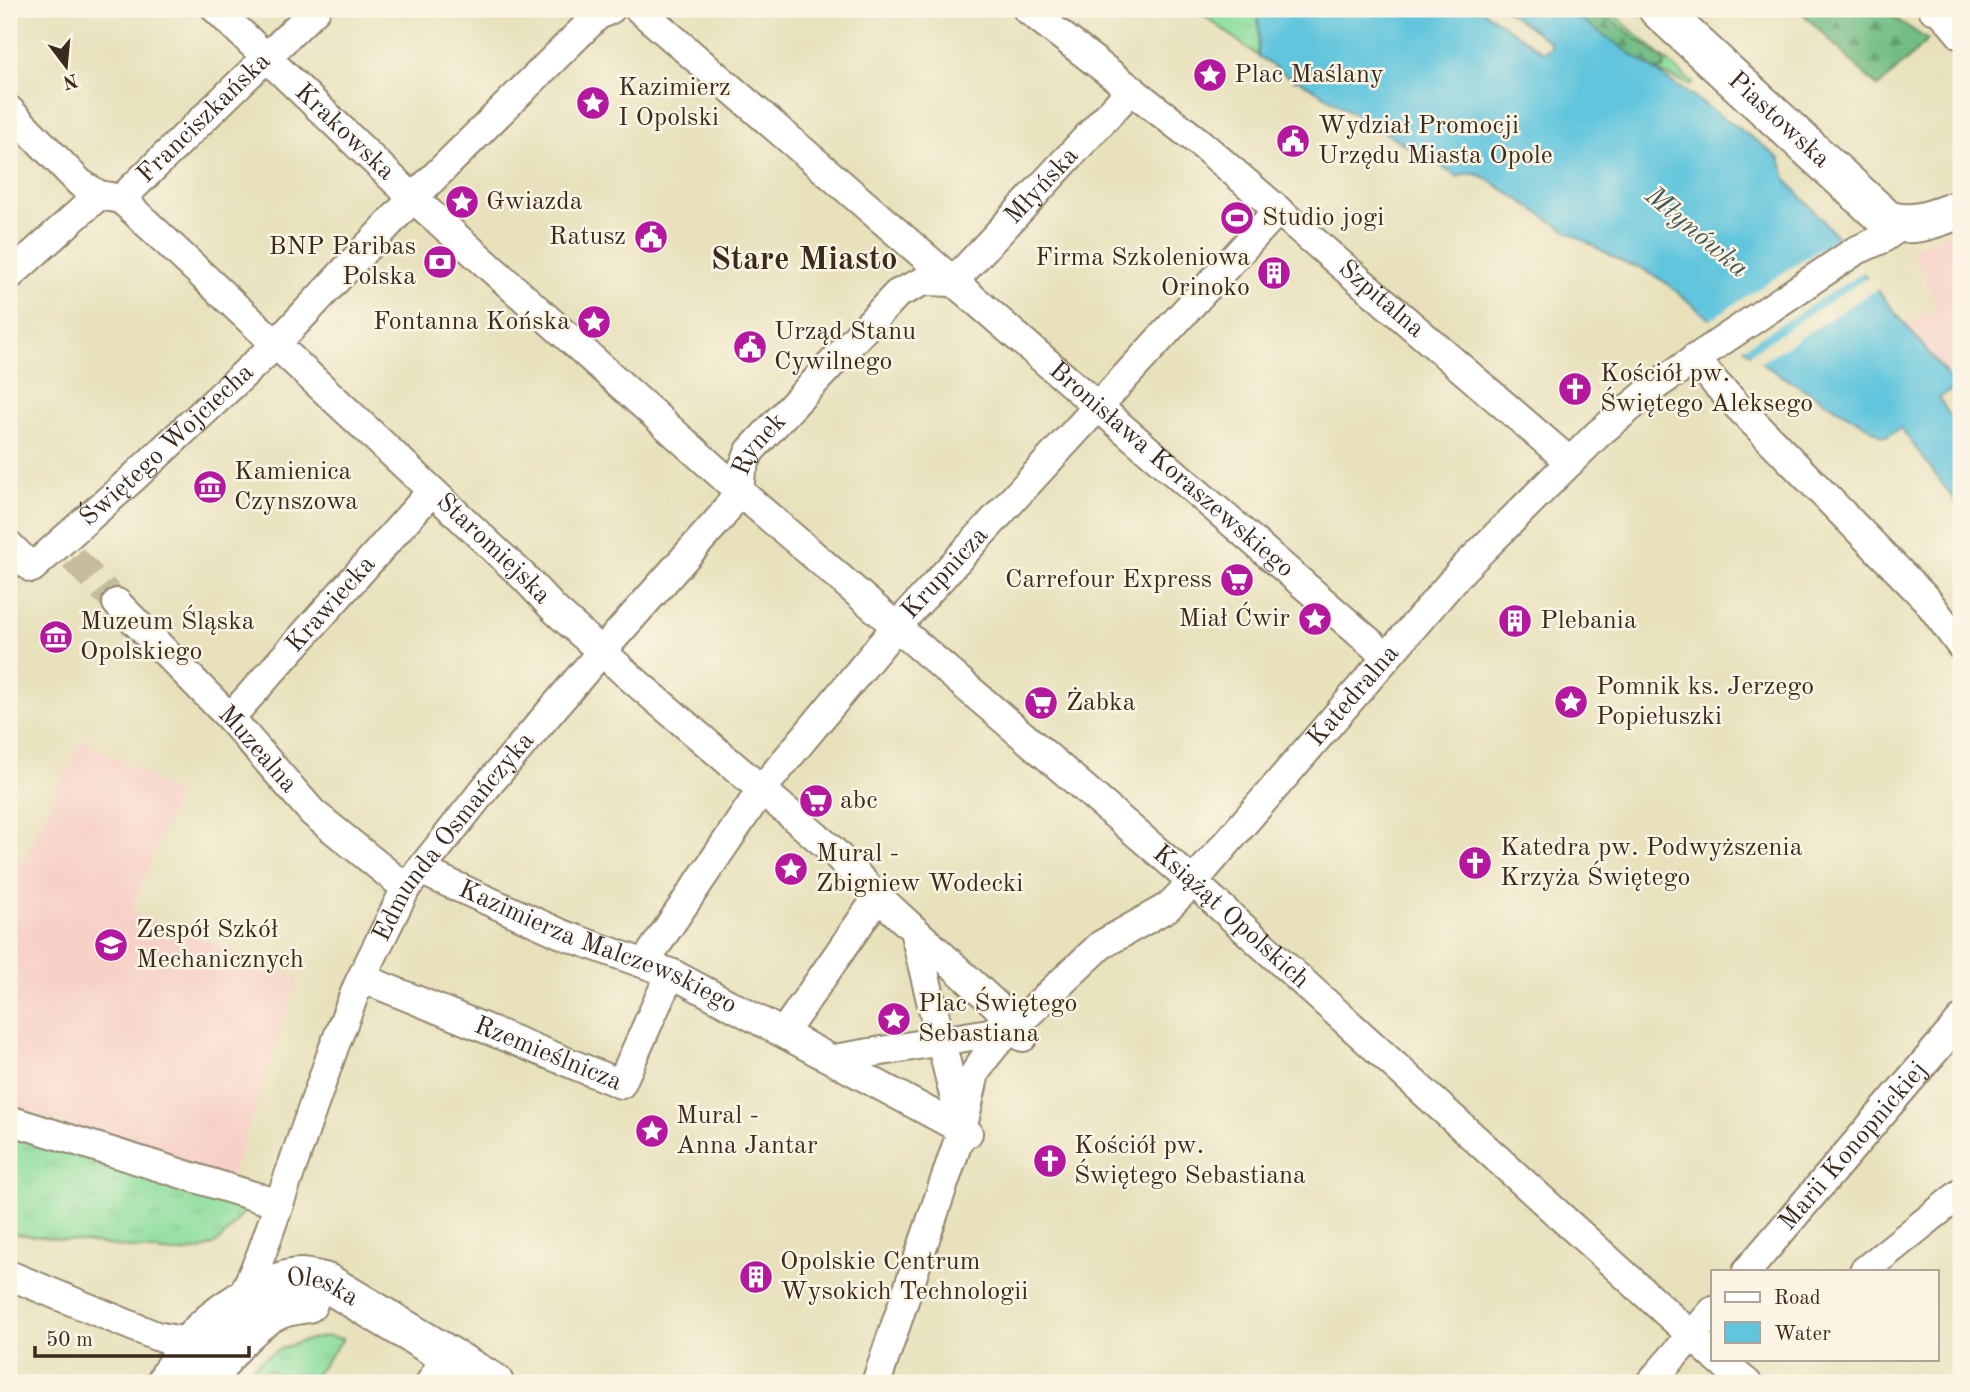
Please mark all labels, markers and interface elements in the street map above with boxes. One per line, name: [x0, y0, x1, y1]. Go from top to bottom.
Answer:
north arrow: [32, 32, 102, 102]
street label: Franciszkańska: [133, 48, 276, 188]
place icon: Plac Maślany: [1191, 56, 1229, 94]
place label: Plac Maślany: [1234, 62, 1384, 88]
street label: Piastowska: [1723, 67, 1835, 173]
text: N: [60, 69, 80, 91]
place label: Kazimierz I Opolski: [618, 75, 731, 131]
street label: Krakowska: [290, 79, 399, 186]
place icon: Kazimierz I Opolski: [574, 84, 612, 122]
place label: Wydział Promocji Urzędu Miasta Opole: [1318, 113, 1553, 169]
public building icon: Wydział Promocji Urzędu Miasta Opole: [1274, 122, 1312, 160]
street label: Młyńska: [1000, 142, 1084, 229]
water label: Młynówka: [1638, 181, 1753, 284]
place icon: Gwiazda: [443, 183, 481, 221]
place label: Gwiazda: [486, 189, 583, 215]
sports icon: Studio jogi: [1218, 199, 1256, 237]
place label: Studio jogi: [1262, 205, 1384, 231]
public building icon: Ratusz: [632, 218, 670, 256]
place label: Ratusz: [549, 224, 626, 250]
place label: BNP Paribas Polska: [269, 234, 416, 290]
bank icon: BNP Paribas Polska: [421, 243, 459, 281]
district label: Stare Miasto: [710, 244, 898, 277]
place label: Firma Szkoleniowa Orinoko: [1035, 245, 1250, 301]
building icon: Firma Szkoleniowa Orinoko: [1255, 254, 1293, 292]
street label: Szpitalna: [1333, 255, 1429, 343]
place icon: Fontanna Końska: [575, 303, 613, 341]
place label: Fontanna Końska: [373, 309, 570, 335]
place label: Urząd Stanu Cywilnego: [774, 319, 916, 375]
public building icon: Urząd Stanu Cywilnego: [731, 328, 769, 366]
street label: Bronisława Koraszewskiego: [1044, 357, 1299, 583]
street label: Świętego Wojciecha: [72, 359, 259, 531]
place label: Kościół pw. Świętego Aleksego: [1600, 361, 1813, 417]
church icon: Kościół pw. Świętego Aleksego: [1556, 370, 1594, 408]
street label: Rynek: [728, 408, 791, 479]
place label: Kamienica Czynszowa: [234, 459, 358, 515]
museum icon: Kamienica Czynszowa: [191, 468, 229, 506]
street label: Staromiejska: [431, 489, 556, 609]
street label: Krupnicza: [897, 522, 994, 624]
street label: Krawiecka: [282, 551, 381, 658]
supermarket icon: Carrefour Express: [1218, 561, 1256, 599]
place label: Carrefour Express: [1005, 567, 1212, 593]
place icon: Miał Ćwir: [1296, 600, 1334, 638]
place label: Miał Ćwir: [1179, 601, 1290, 632]
building icon: Plebania: [1496, 602, 1534, 640]
place label: Muzeum Śląska Opolskiego: [80, 604, 255, 665]
place label: Plebania: [1540, 608, 1637, 634]
museum icon: Muzeum Śląska Opolskiego: [37, 618, 75, 656]
street label: Katedralna: [1303, 640, 1404, 752]
place label: Pomnik ks. Jerzego Popiełuszki: [1596, 674, 1814, 730]
place icon: Pomnik ks. Jerzego Popiełuszki: [1552, 683, 1590, 721]
supermarket icon: Żabka: [1022, 684, 1060, 722]
place label: Żabka: [1066, 687, 1136, 716]
street label: Muzealna: [213, 701, 302, 798]
street label: Edmunda Osmańczyka: [369, 727, 540, 946]
supermarket icon: abc: [797, 782, 835, 820]
place label: abc: [840, 788, 878, 814]
place label: Katedra pw. Podwyższenia Krzyża Świętego: [1500, 835, 1803, 891]
street label: Książąt Opolskich: [1148, 840, 1314, 994]
place label: Mural - Zbigniew Wodecki: [816, 841, 1023, 897]
church icon: Katedra pw. Podwyższenia Krzyża Świętego: [1456, 844, 1494, 882]
place icon: Mural - Zbigniew Wodecki: [772, 850, 810, 888]
street label: Kazimierza Malczewskiego: [455, 876, 741, 1019]
place label: Zespół Szkół Mechanicznych: [136, 917, 304, 973]
school or university icon: Zespół Szkół Mechanicznych: [92, 926, 130, 964]
place label: Plac Świętego Sebastiana: [918, 986, 1077, 1047]
place icon: Plac Świętego Sebastiana: [875, 1000, 913, 1038]
street label: Rzemieślnicza: [471, 1012, 626, 1096]
street label: Marii Konopnickiej: [1774, 1057, 1932, 1236]
place label: Mural - Anna Jantar: [676, 1103, 818, 1159]
place icon: Mural - Anna Jantar: [633, 1112, 671, 1150]
place label: Kościół pw. Świętego Sebastiana: [1074, 1133, 1306, 1189]
church icon: Kościół pw. Świętego Sebastiana: [1031, 1142, 1069, 1180]
place label: Opolskie Centrum Wysokich Technologii: [780, 1249, 1028, 1305]
building icon: Opolskie Centrum Wysokich Technologii: [737, 1258, 775, 1296]
street label: Oleska: [285, 1264, 363, 1312]
legend: [1711, 1270, 1938, 1360]
text: Road: [1774, 1288, 1821, 1309]
scale bar: [35, 1315, 248, 1359]
text: Water: [1774, 1324, 1831, 1345]
text: 50 m: [46, 1330, 93, 1351]

